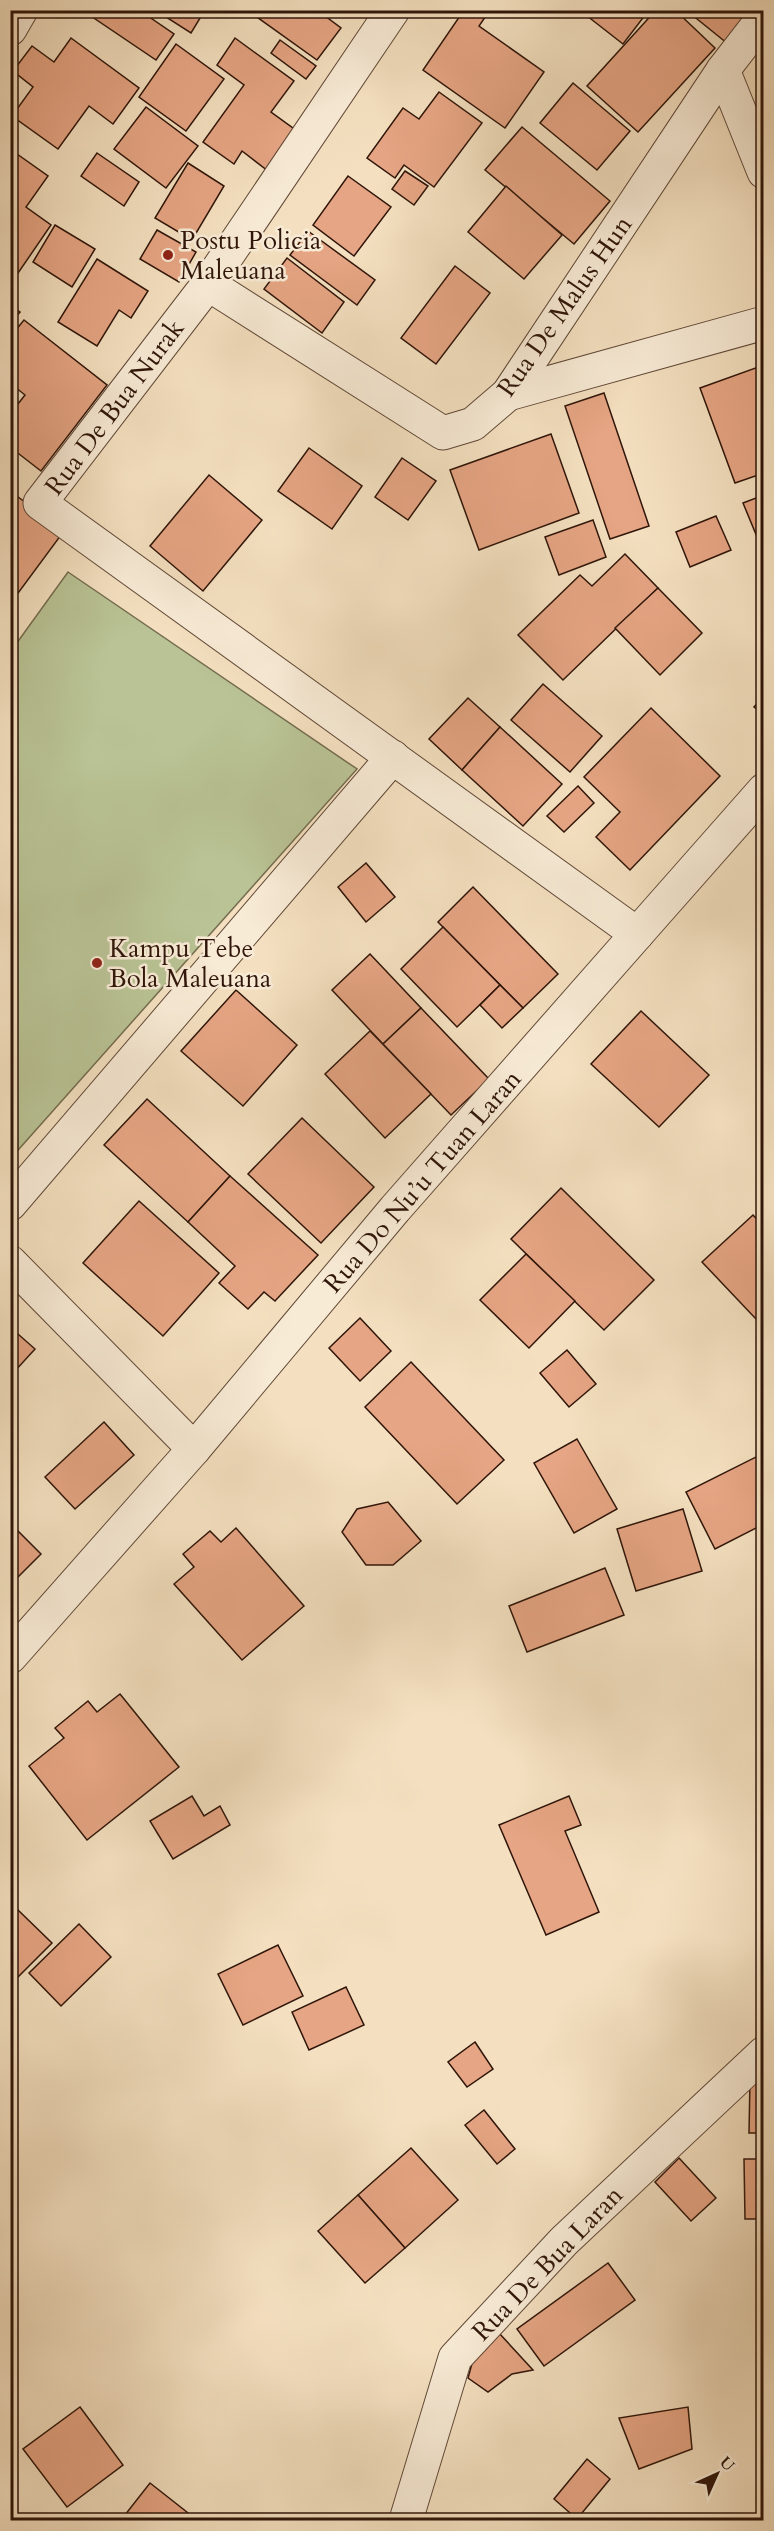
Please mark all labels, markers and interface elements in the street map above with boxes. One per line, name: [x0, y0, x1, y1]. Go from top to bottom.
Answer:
street label: Rua De Malus Hun: [489, 209, 640, 404]
place label: Postu Policia Maleuana: [180, 223, 321, 288]
marker: Postu Policia Maleuana: [161, 248, 175, 262]
street label: Rua De Bua Nurak: [37, 312, 192, 502]
place label: Kampu Tebe Bola Maleuana: [109, 931, 271, 996]
marker: Kampu Tebe Bola Maleuana: [90, 956, 104, 970]
street label: Rua Do Nu’u Tuan Laran: [316, 1062, 529, 1300]
street label: Rua De Bua Laran: [464, 2178, 631, 2349]
north arrow: [687, 2444, 747, 2504]
text: U: [715, 2452, 739, 2476]

